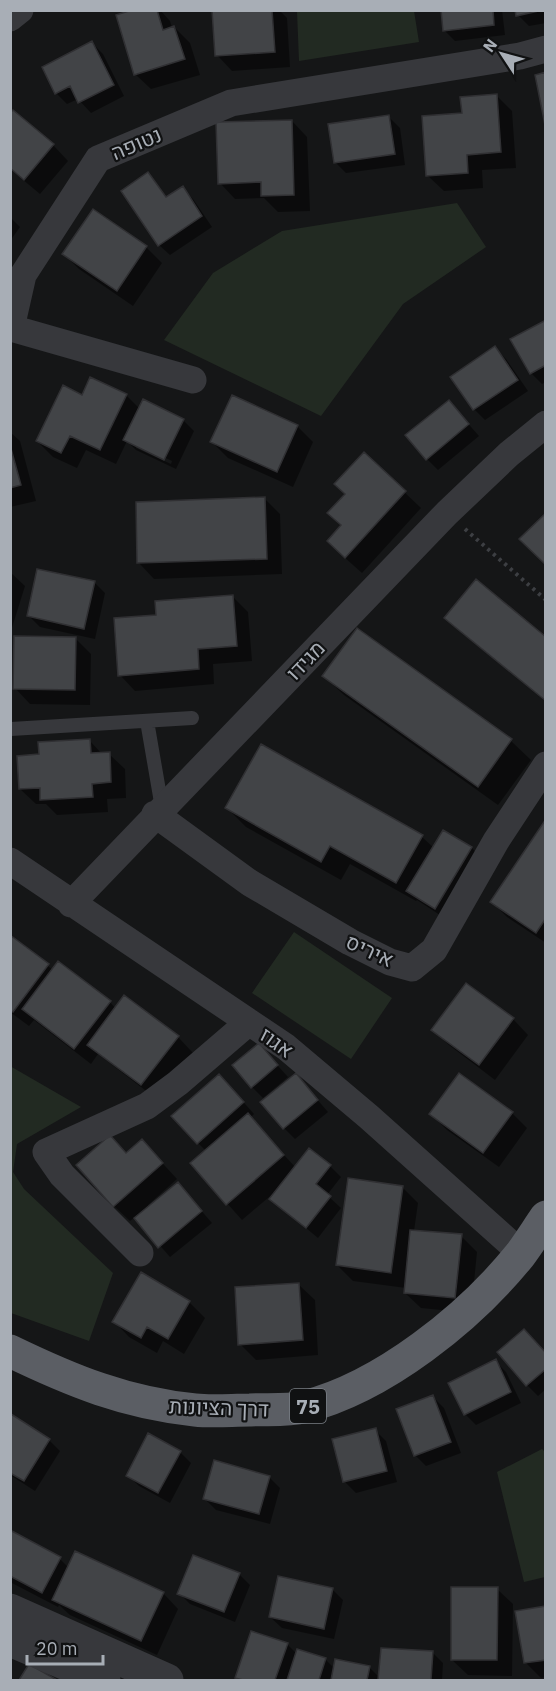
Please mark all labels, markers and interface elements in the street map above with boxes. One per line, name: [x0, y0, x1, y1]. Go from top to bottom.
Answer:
north arrow: [472, 24, 532, 84]
text: N: [478, 35, 501, 56]
street label: נטופה: [106, 120, 166, 166]
street label: מגידו: [279, 634, 331, 686]
street label: איריס: [341, 927, 399, 973]
street label: אגוז: [255, 1020, 299, 1064]
road number: 75: [290, 1389, 326, 1423]
street label: דרך הציונות: [169, 1391, 269, 1423]
scale bar: [27, 1628, 104, 1666]
text: 20 m: [36, 1637, 78, 1660]

